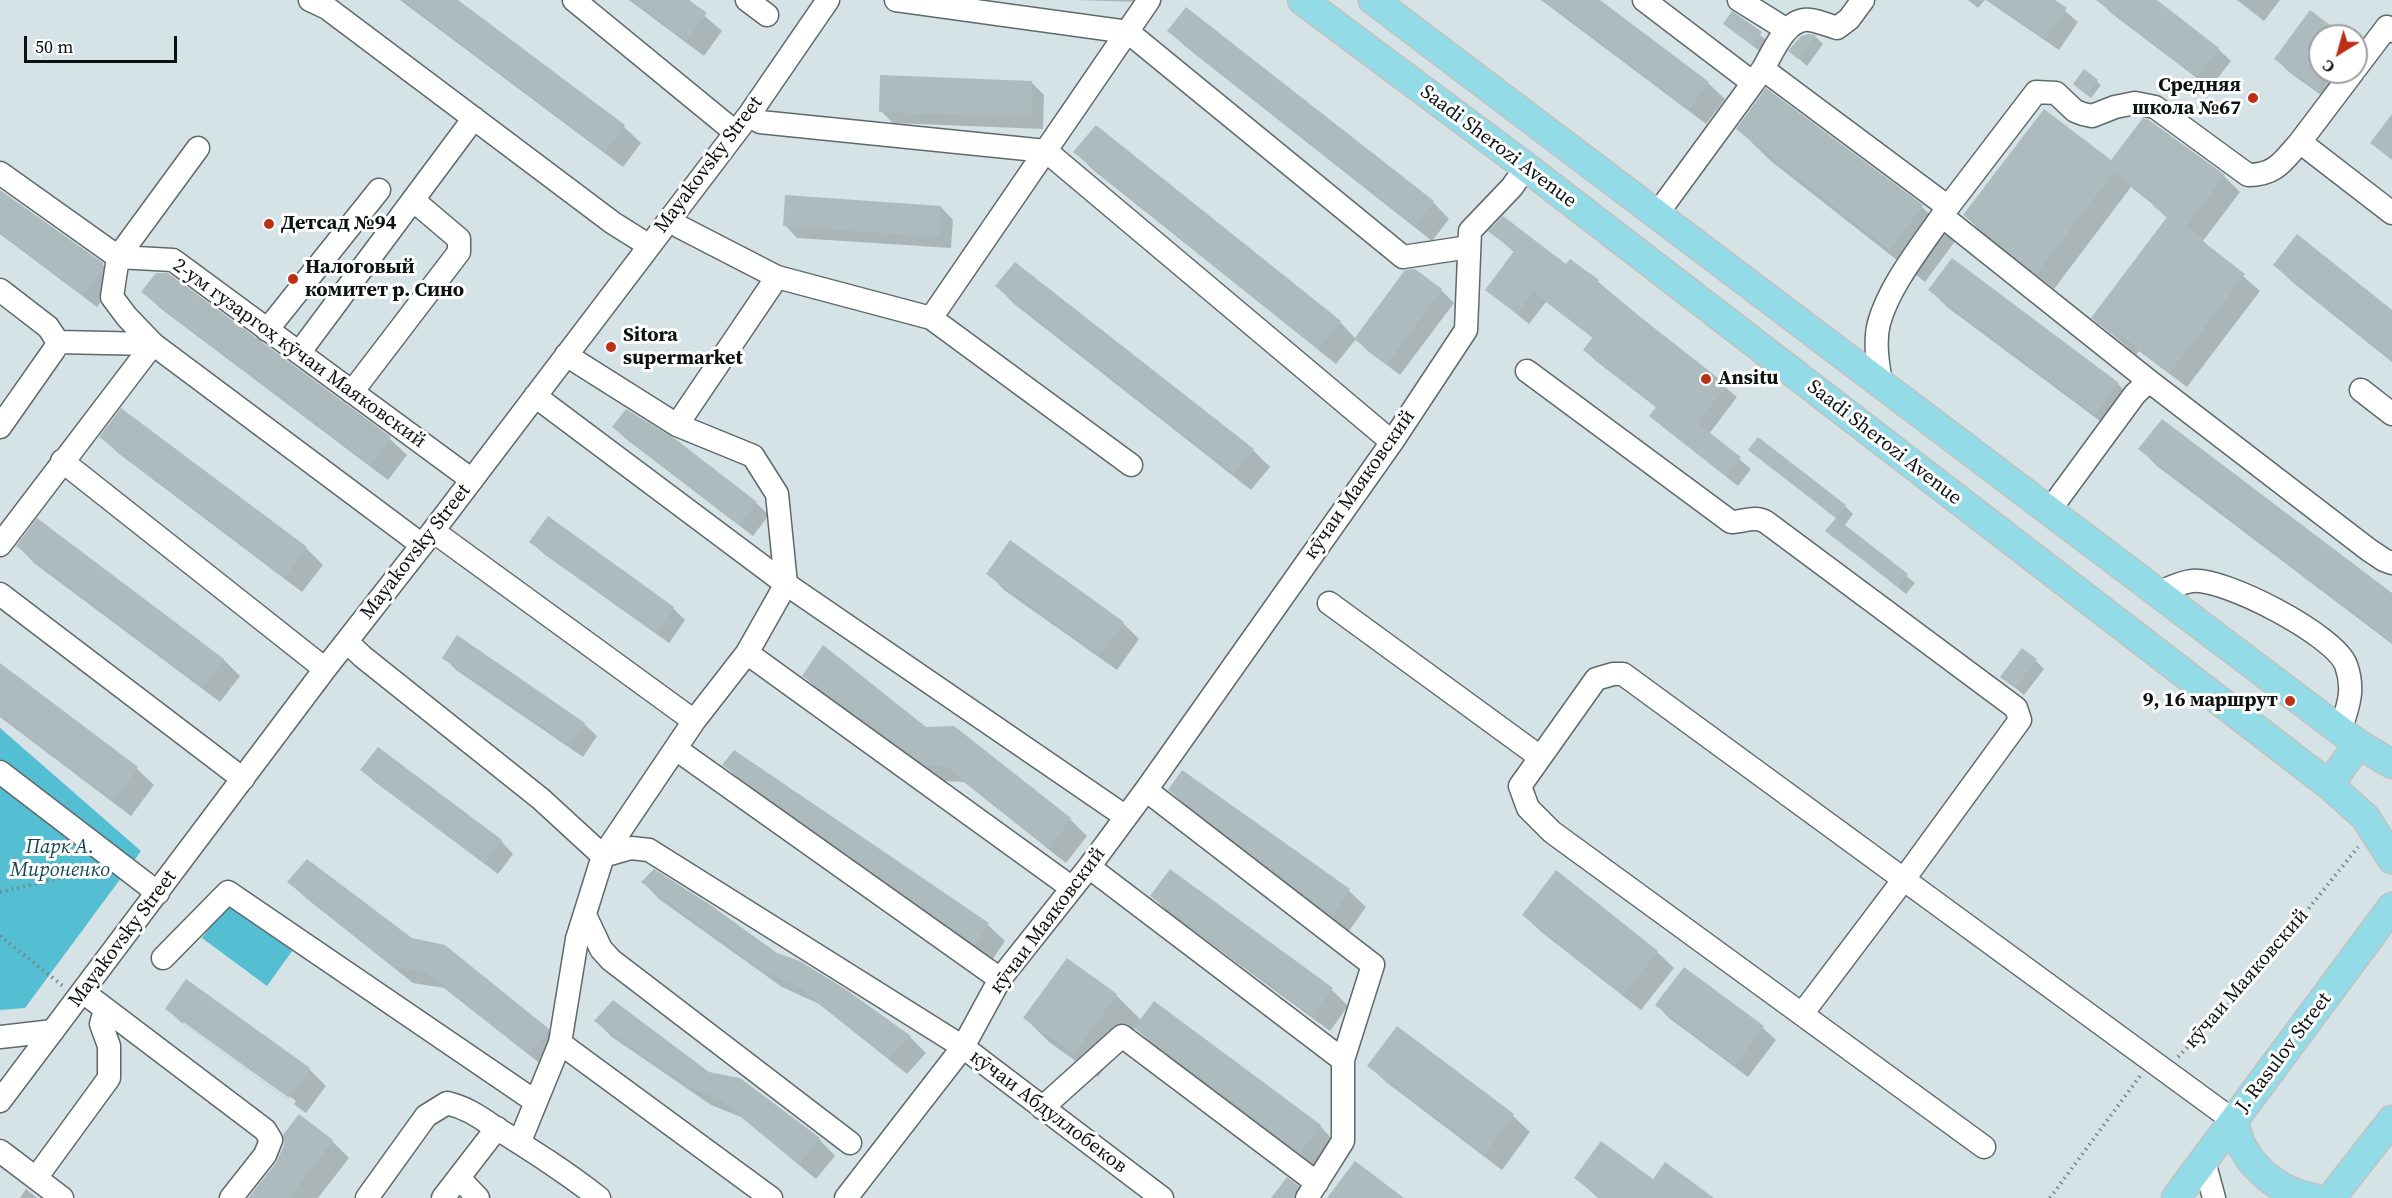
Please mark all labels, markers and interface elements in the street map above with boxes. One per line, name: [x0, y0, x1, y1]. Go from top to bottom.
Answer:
scale bar: [27, 24, 180, 62]
north arrow: [2308, 24, 2368, 84]
text: 50 m: [35, 34, 73, 59]
text: С: [2318, 55, 2339, 79]
place label: Средняя школа №67: [2132, 74, 2241, 121]
street label: Saadi Sherozi Avenue: [1415, 80, 1581, 214]
marker: Средняя школа №67: [2246, 91, 2260, 105]
street label: Mayakovsky Street: [650, 92, 768, 238]
place label: Детсад №94: [281, 212, 396, 236]
marker: Детсад №94: [262, 217, 276, 231]
street label: 2-ум гузаргоҳ кӯчаи Маяковский: [168, 254, 430, 454]
place label: Налоговый комитет р. Сино: [305, 256, 464, 303]
marker: Налоговый комитет р. Сино: [286, 272, 300, 286]
place label: Sitora supermarket: [623, 324, 743, 371]
marker: Sitora supermarket: [604, 340, 618, 354]
place label: Ansitu: [1718, 367, 1778, 391]
marker: Ansitu: [1699, 372, 1713, 386]
street label: Saadi Sherozi Avenue: [1802, 375, 1966, 511]
street label: кӯчаи Маяковский: [1299, 406, 1421, 564]
street label: Mayakovsky Street: [356, 480, 476, 624]
place label: 9, 16 маршрут: [2143, 689, 2278, 713]
marker: 9, 16 маршрут: [2283, 694, 2297, 708]
park label: Парк А. Мироненко: [10, 836, 110, 883]
street label: кӯчаи Маяковский: [985, 843, 1111, 999]
street label: Mayakovsky Street: [64, 866, 182, 1012]
street label: кӯчаи Маяковский: [2180, 904, 2314, 1054]
street label: J. Rasulov Street: [2231, 988, 2337, 1118]
street label: кӯчаи Абдуллобеков: [965, 1045, 1131, 1179]

